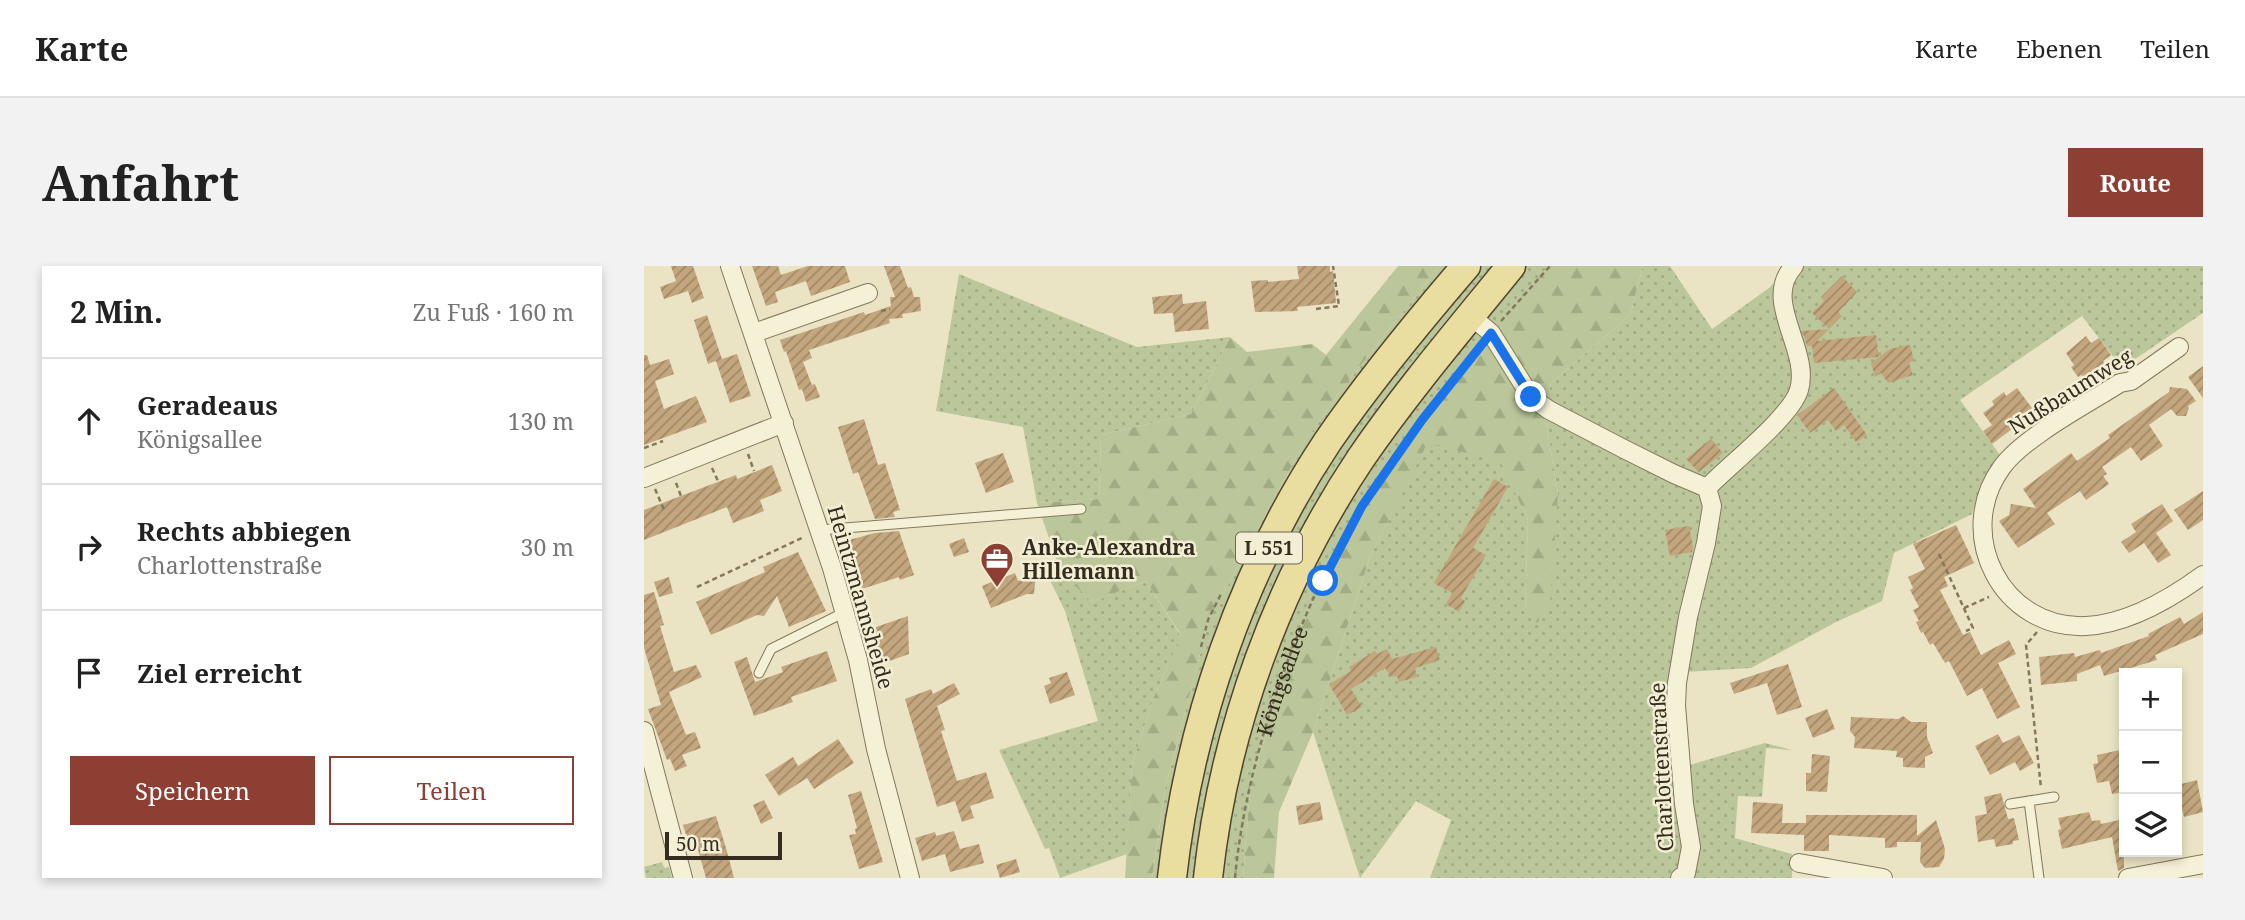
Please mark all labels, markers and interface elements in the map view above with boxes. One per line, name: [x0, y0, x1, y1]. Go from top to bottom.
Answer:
text: Karte: [35, 26, 129, 71]
text: Karte: [1915, 32, 1978, 65]
text: Ebenen: [2016, 32, 2102, 65]
text: Teilen: [2140, 32, 2210, 65]
button: Route: [2068, 148, 2203, 217]
text: Anfahrt: [42, 149, 239, 215]
text: 2 Min.: [70, 291, 163, 332]
text: Zu Fuß · 160 m: [413, 296, 574, 328]
street label: Nußbaumweg: [2003, 341, 2138, 440]
route end: [1515, 381, 1546, 412]
text: Geradeaus: [137, 387, 278, 423]
icon: ahead: [70, 402, 108, 440]
text: 130 m: [508, 405, 574, 437]
text: Königsallee: [137, 423, 263, 455]
street label: Heintzmannsheide: [821, 502, 901, 692]
text: Rechts abbiegen: [137, 513, 351, 549]
icon: right: [70, 528, 108, 566]
text: 30 m: [521, 531, 574, 563]
road number: L 551: [1236, 532, 1302, 564]
place label: Anke-Alexandra Hillemann: [1022, 533, 1195, 585]
office icon: Anke-Alexandra Hillemann: [978, 540, 1016, 589]
text: Charlottenstraße: [137, 549, 322, 581]
route start: [1307, 565, 1338, 596]
street label: Königsallee: [1250, 622, 1314, 739]
icon: arrive: [70, 654, 108, 692]
text: Ziel erreicht: [137, 655, 302, 691]
map controls: [2119, 668, 2182, 857]
button: +: [2119, 668, 2182, 731]
street label: Charlottenstraße: [1643, 682, 1679, 852]
button: −: [2119, 731, 2182, 794]
button: Speichern: [70, 756, 315, 825]
button: Teilen: [329, 756, 574, 825]
button: layers: [2119, 794, 2182, 857]
scale bar: [665, 829, 782, 861]
text: 50 m: [676, 831, 720, 857]

